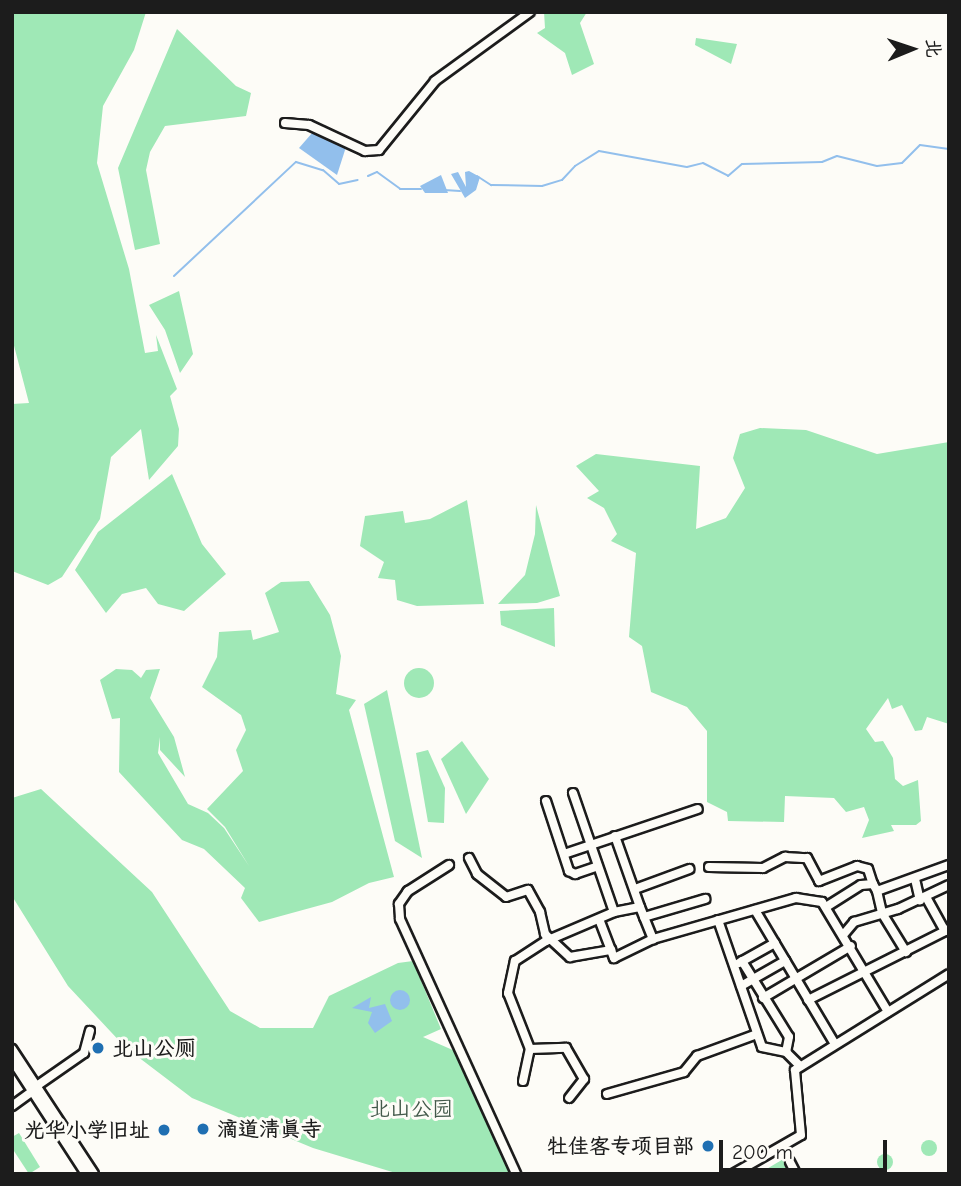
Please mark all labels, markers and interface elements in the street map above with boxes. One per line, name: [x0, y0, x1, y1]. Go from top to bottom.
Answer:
north arrow: [877, 14, 947, 84]
text: 北: [922, 38, 944, 58]
place label: 北山公厕: [112, 1035, 196, 1061]
marker: 北山公厕: [90, 1040, 106, 1056]
park label: 北山公园: [369, 1096, 453, 1122]
place label: 滴道清真寺: [217, 1116, 322, 1142]
place label: 光华小学旧址: [24, 1117, 150, 1143]
marker: 滴道清真寺: [195, 1121, 211, 1137]
marker: 光华小学旧址: [156, 1122, 172, 1138]
scale bar: [723, 1126, 891, 1170]
place label: 牡佳客专项目部: [547, 1133, 694, 1159]
marker: 牡佳客专项目部: [700, 1138, 716, 1154]
text: 200 m: [732, 1140, 793, 1164]

